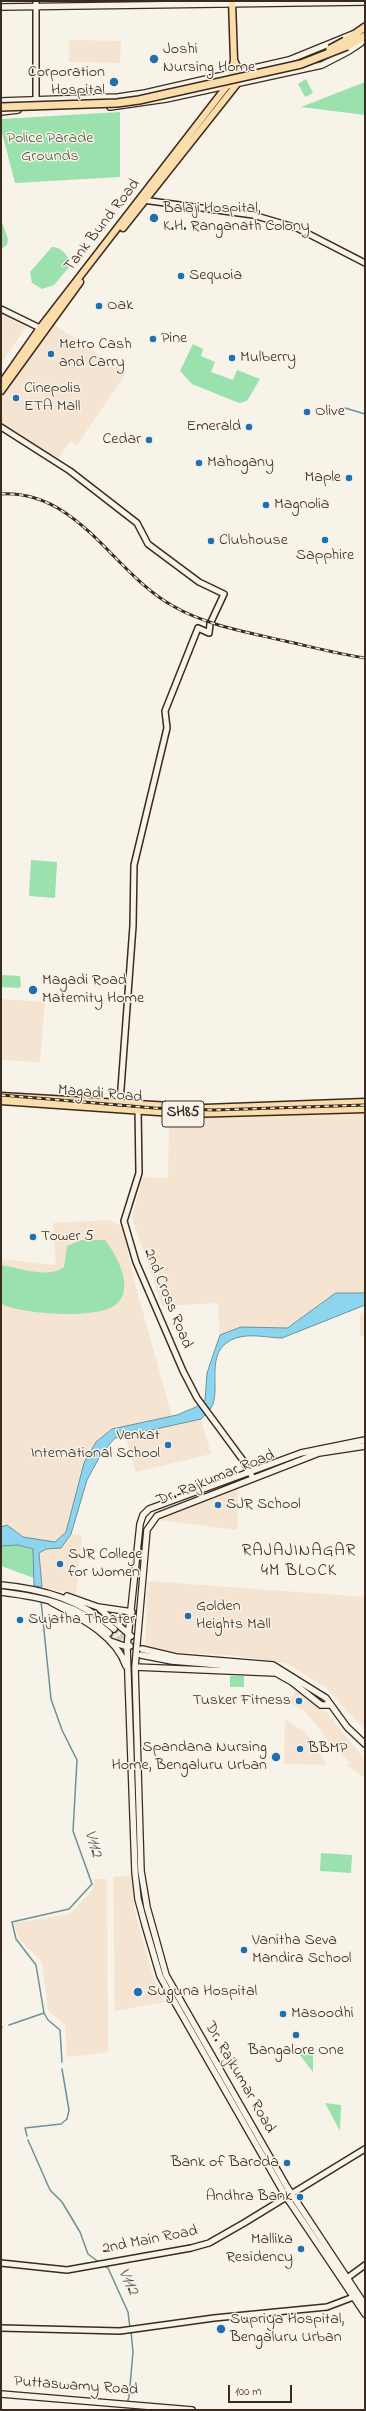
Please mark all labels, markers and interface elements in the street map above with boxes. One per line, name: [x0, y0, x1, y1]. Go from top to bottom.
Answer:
place label: Joshi Nursing Home: [163, 40, 255, 78]
marker: Joshi Nursing Home: [148, 53, 160, 65]
place label: Corporation Hospital: [28, 63, 105, 101]
marker: Corporation Hospital: [108, 76, 120, 88]
park label: Police Parade Grounds: [7, 129, 93, 167]
street label: Tank Bund Road: [61, 176, 145, 276]
place label: Balaji Hospital, K.H. Ranganath Colony: [163, 199, 310, 237]
marker: Balaji Hospital, K.H. Ranganath Colony: [148, 212, 160, 224]
place label: Sequoia: [189, 266, 242, 286]
marker: Sequoia: [176, 271, 186, 281]
place label: Oak: [107, 296, 133, 316]
marker: Oak: [94, 301, 104, 311]
place label: Pine: [161, 329, 187, 349]
marker: Pine: [148, 334, 158, 344]
place label: Metro Cash and Carry: [59, 335, 132, 373]
place label: Mulberry: [240, 348, 296, 368]
marker: Metro Cash and Carry: [46, 349, 56, 359]
marker: Mulberry: [227, 353, 237, 363]
place label: Cinepolis ETA Mall: [24, 379, 81, 417]
marker: Cinepolis ETA Mall: [11, 393, 21, 403]
place label: Olive: [315, 402, 345, 422]
marker: Olive: [302, 407, 312, 417]
place label: Emerald: [186, 417, 241, 437]
marker: Emerald: [244, 422, 254, 432]
place label: Cedar: [102, 430, 141, 450]
marker: Cedar: [144, 435, 154, 445]
place label: Mahogany: [207, 453, 274, 473]
marker: Mahogany: [194, 458, 204, 468]
place label: Maple: [305, 468, 341, 488]
marker: Maple: [344, 473, 354, 483]
place label: Magnolia: [274, 495, 329, 515]
marker: Magnolia: [261, 500, 271, 510]
place label: Clubhouse: [219, 531, 288, 551]
marker: Sapphire: [320, 535, 330, 545]
marker: Clubhouse: [206, 536, 216, 546]
place label: Sapphire: [296, 546, 354, 566]
place label: Magadi Road Maternity Home: [42, 971, 144, 1009]
marker: Magadi Road Maternity Home: [27, 984, 39, 996]
street label: Magadi Road: [57, 1082, 143, 1108]
road number: SH85: [162, 1101, 204, 1127]
place label: Tower 5: [41, 1227, 94, 1247]
marker: Tower 5: [28, 1232, 38, 1242]
street label: 2nd Cross Road: [138, 1246, 196, 1352]
place label: Venkat International School: [31, 1426, 160, 1464]
marker: Venkat International School: [163, 1440, 173, 1450]
street label: Dr. Rajkumar Road: [154, 1447, 278, 1511]
place label: SJR School: [226, 1495, 301, 1515]
marker: SJR School: [213, 1500, 223, 1510]
district label: RAJAJINAGAR 4M BLOCK: [242, 1542, 356, 1582]
place label: SJR College for Women: [68, 1545, 142, 1583]
marker: SJR College for Women: [55, 1559, 65, 1569]
place label: Golden Heights Mall: [196, 1597, 271, 1635]
place label: Sujatha Theater: [28, 1610, 135, 1630]
marker: Golden Heights Mall: [183, 1611, 193, 1621]
marker: Sujatha Theater: [15, 1615, 25, 1625]
place label: Tusker Fitness: [192, 1691, 291, 1711]
marker: Tusker Fitness: [294, 1696, 304, 1706]
place label: Spandana Nursing Home, Bengaluru Urban: [111, 1738, 267, 1776]
place label: BBMP: [308, 1739, 348, 1759]
marker: BBMP: [295, 1744, 305, 1754]
marker: Spandana Nursing Home, Bengaluru Urban: [270, 1751, 282, 1763]
water label: V112: [78, 1828, 106, 1860]
place label: Vanitha Seva Mandira School: [252, 1931, 352, 1969]
marker: Vanitha Seva Mandira School: [239, 1945, 249, 1955]
place label: Suguna Hospital: [147, 1982, 257, 2002]
marker: Suguna Hospital: [132, 1986, 144, 1998]
place label: Masoodhi: [291, 2004, 354, 2024]
marker: Masoodhi: [278, 2009, 288, 2019]
street label: Dr. Rajkumar Road: [199, 2019, 279, 2137]
marker: Bangalore One: [291, 2030, 301, 2040]
place label: Bangalore One: [248, 2041, 344, 2061]
place label: Bank of Baroda: [171, 2153, 279, 2173]
marker: Bank of Baroda: [282, 2158, 292, 2168]
place label: Andhra Bank: [206, 2187, 292, 2207]
marker: Andhra Bank: [295, 2192, 305, 2202]
street label: 2nd Main Road: [101, 2222, 199, 2260]
place label: Mallika Residency: [226, 2230, 293, 2268]
marker: Mallika Residency: [296, 2244, 306, 2254]
water label: V112: [112, 2265, 142, 2299]
place label: Supriya Hospital, Bengaluru Urban: [230, 2310, 344, 2348]
marker: Supriya Hospital, Bengaluru Urban: [215, 2323, 227, 2335]
street label: Puttaswamy Road: [13, 2373, 139, 2401]
scale bar: [230, 2377, 294, 2403]
text: 100 m: [235, 2383, 262, 2401]

